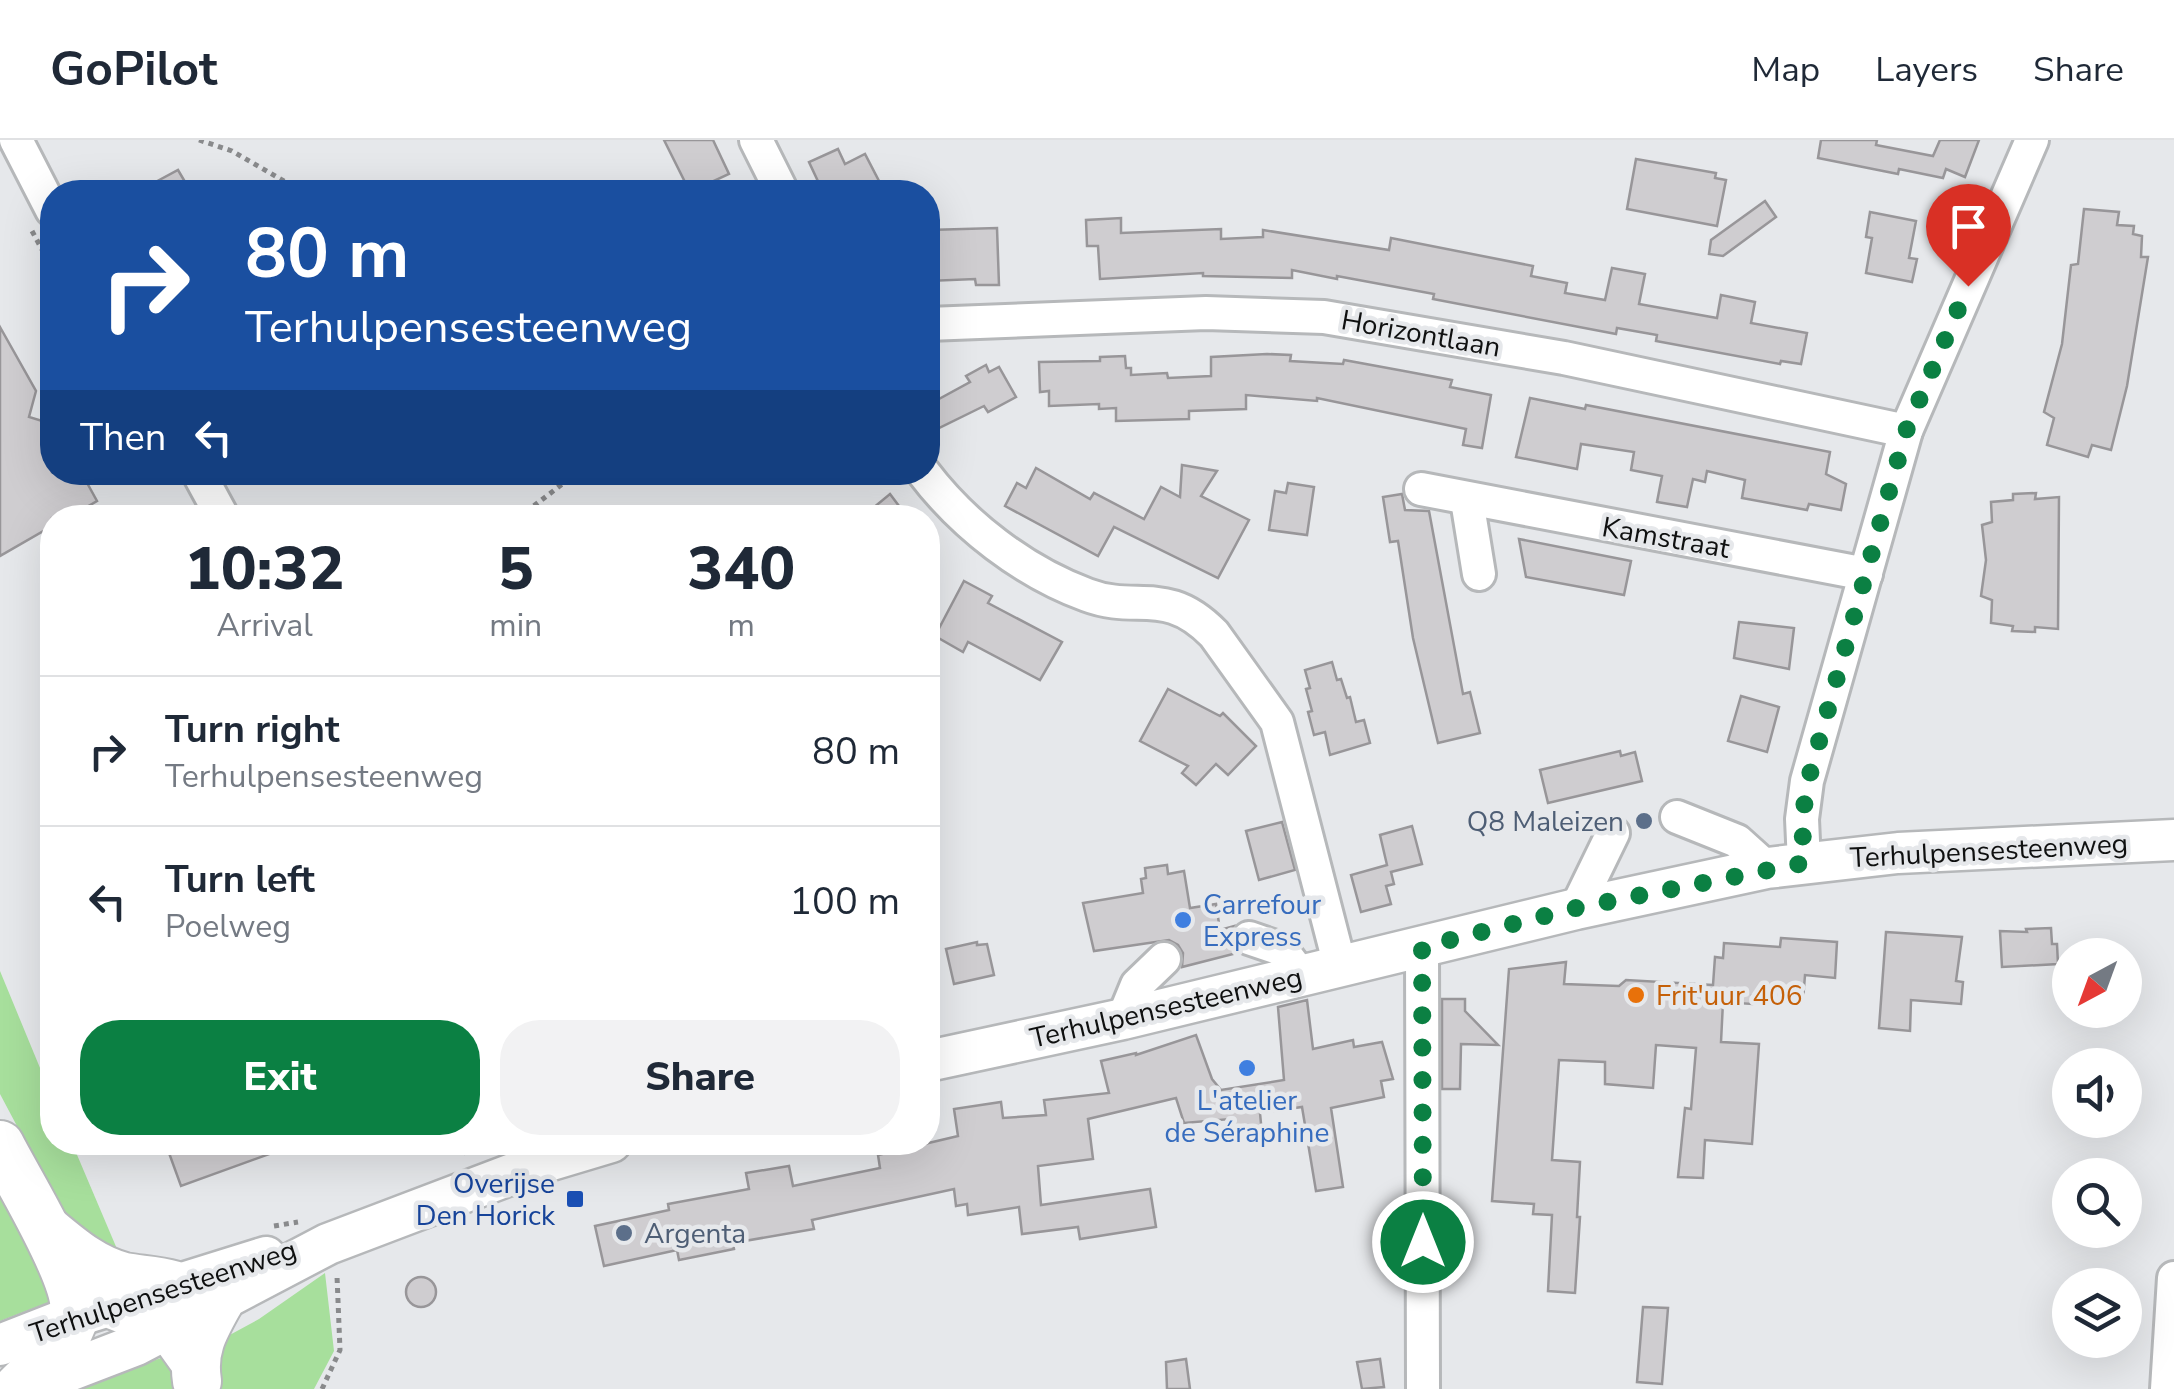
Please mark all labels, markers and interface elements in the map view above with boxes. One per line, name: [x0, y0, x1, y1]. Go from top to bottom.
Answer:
text: GoPilot: [50, 36, 217, 102]
text: Map: [1751, 46, 1820, 93]
text: Layers: [1875, 46, 1978, 93]
text: Share: [2033, 46, 2124, 93]
pin: [1926, 184, 2011, 287]
icon: arrive: [1941, 199, 1996, 254]
text: 80 m: [245, 206, 409, 302]
icon: right: [80, 220, 210, 350]
text: Terhulpensesteenweg: [245, 297, 692, 358]
street label: Horizontlaan: [1338, 301, 1504, 367]
icon: left: [186, 410, 241, 465]
text: Then: [80, 412, 166, 463]
street label: Kamstraat: [1599, 508, 1733, 568]
text: 10:32: [185, 528, 344, 610]
text: 5: [498, 528, 534, 610]
text: 340: [687, 528, 795, 610]
text: Arrival: [217, 604, 313, 647]
text: min: [489, 604, 542, 647]
text: m: [727, 604, 755, 647]
text: Turn right: [165, 704, 340, 755]
icon: right: [80, 724, 135, 779]
text: 80 m: [812, 726, 900, 777]
text: Terhulpensesteenweg: [165, 755, 483, 798]
place label: Q8 Maleizen: [1467, 803, 1624, 841]
marker: Q8 Maleizen: [1633, 810, 1655, 832]
street label: Terhulpensesteenweg: [1849, 825, 2129, 877]
text: Turn left: [165, 854, 315, 905]
icon: left: [80, 874, 135, 929]
text: 100 m: [789, 876, 900, 927]
place label: Carrefour Express: [1203, 886, 1321, 956]
text: Poelweg: [165, 905, 291, 948]
marker: Carrefour Express: [1172, 909, 1194, 931]
north arrow: [2052, 938, 2142, 1028]
map controls: [2052, 938, 2142, 1358]
street label: Terhulpensesteenweg: [1026, 958, 1306, 1058]
place label: Frit'uur 406: [1656, 977, 1803, 1015]
marker: Frit'uur 406: [1625, 984, 1647, 1006]
button: Exit: [80, 1020, 480, 1135]
button: Share: [500, 1020, 900, 1135]
button: sound: [2052, 1048, 2142, 1138]
marker: L'atelier de Séraphine: [1236, 1057, 1258, 1079]
place label: L'atelier de Séraphine: [1165, 1082, 1329, 1152]
button: search: [2052, 1158, 2142, 1248]
place label: Overijse Den Horick: [416, 1165, 556, 1235]
marker: Overijse Den Horick: [564, 1188, 586, 1210]
position arrow: [1371, 1190, 1475, 1294]
place label: Argenta: [644, 1215, 746, 1253]
marker: Argenta: [613, 1222, 635, 1244]
street label: Terhulpensesteenweg: [25, 1231, 301, 1353]
button: layers: [2052, 1268, 2142, 1358]

